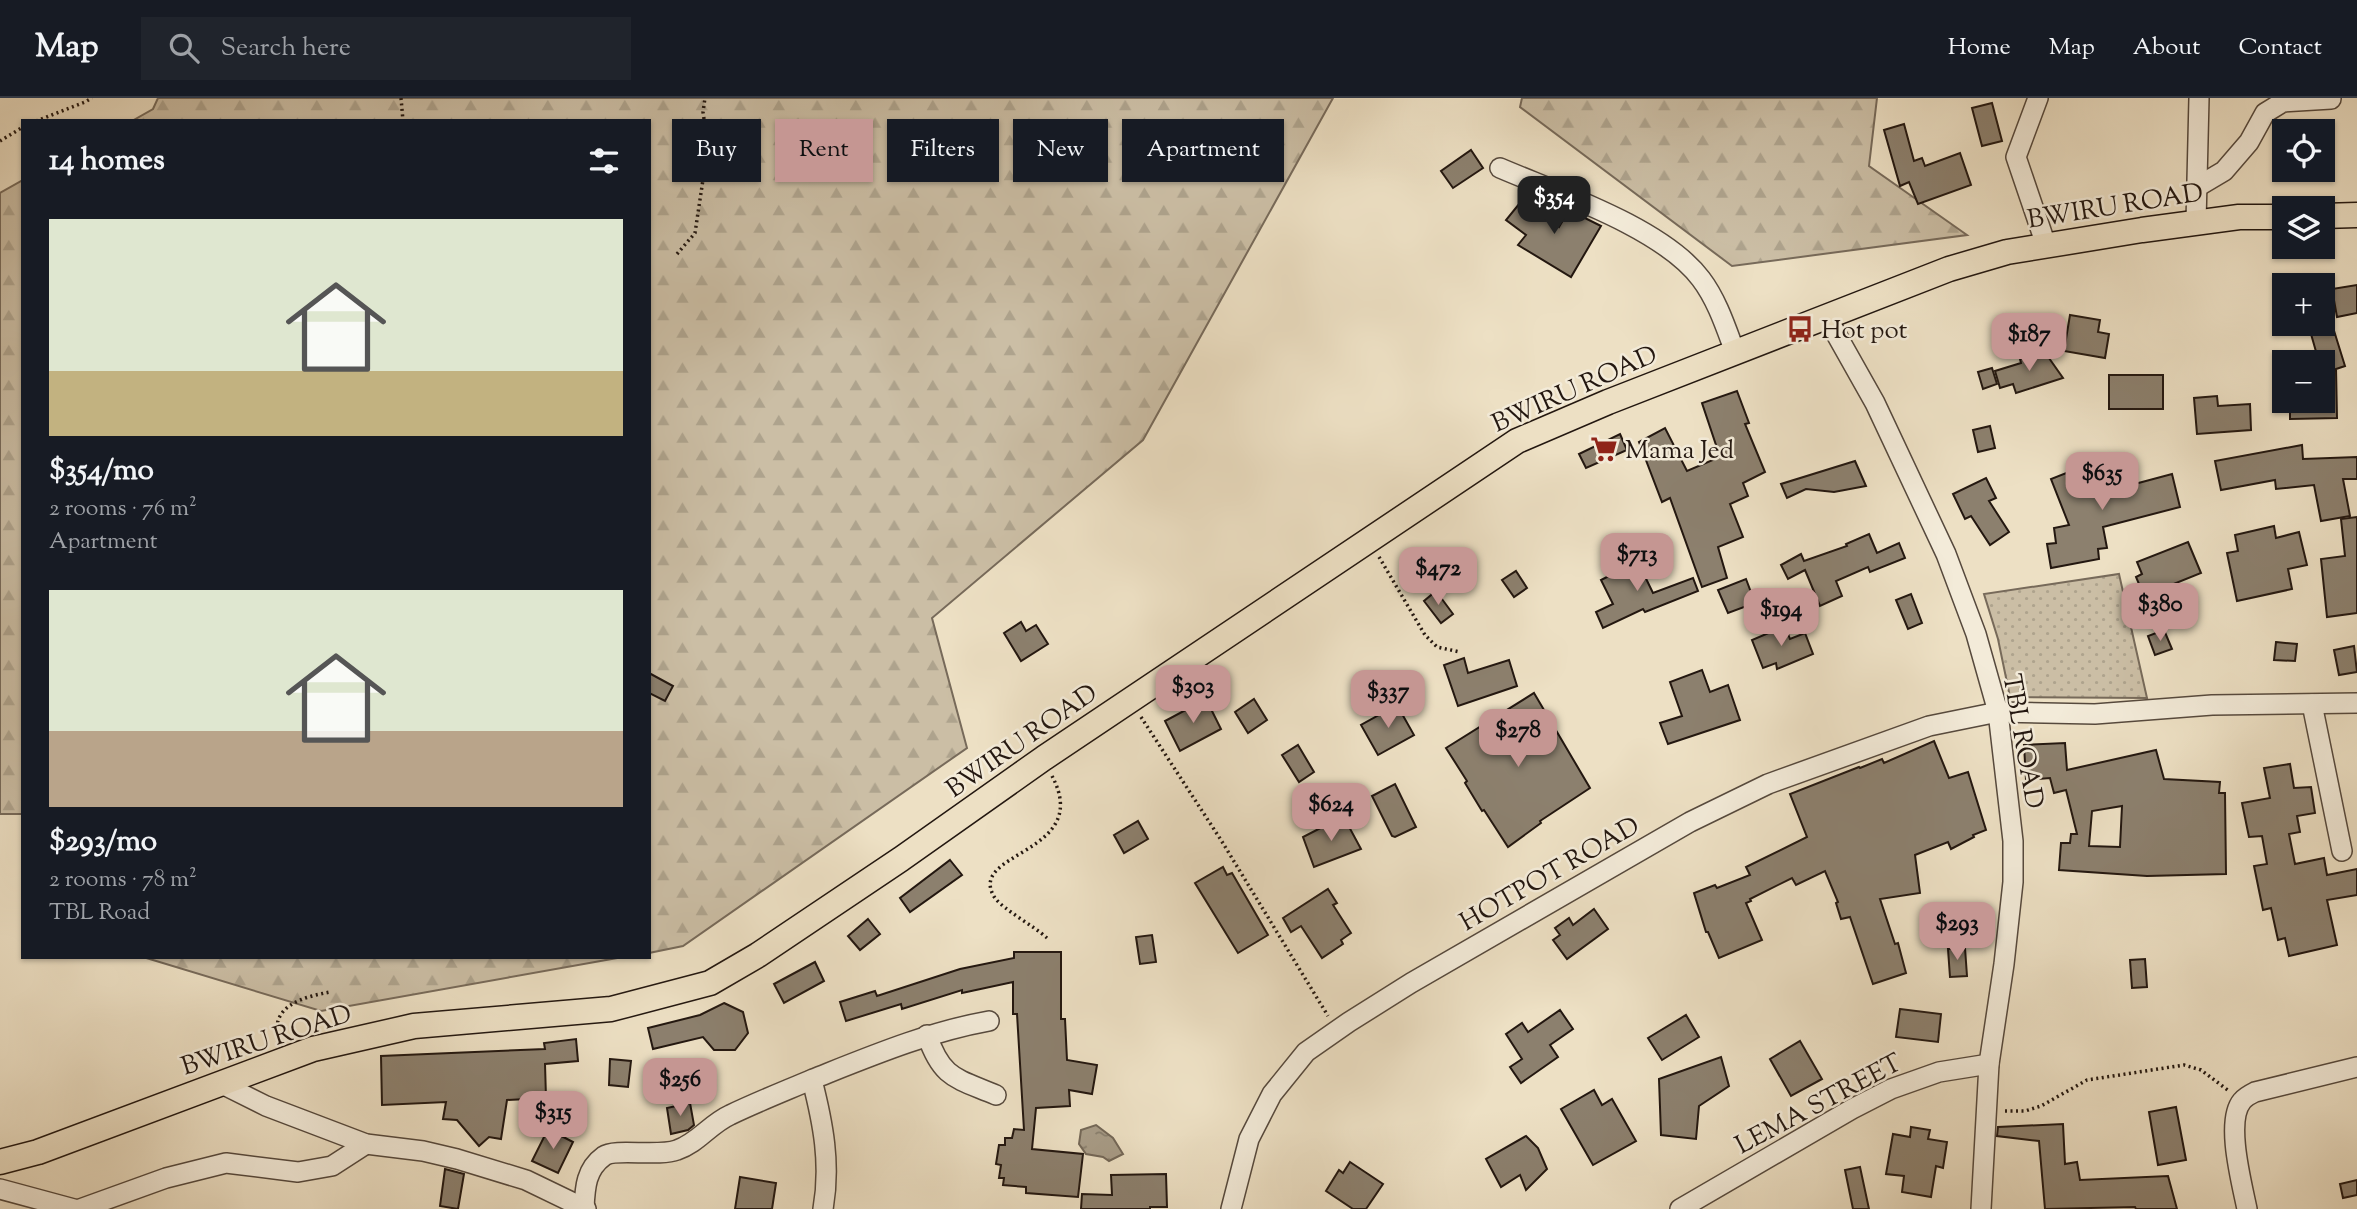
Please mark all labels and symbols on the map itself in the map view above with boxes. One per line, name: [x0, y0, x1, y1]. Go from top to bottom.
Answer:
street label: BWIRU ROAD: [2025, 175, 2206, 240]
pin: $354: [1513, 176, 1595, 236]
place label: Hot pot: [1821, 313, 1908, 350]
bus stop icon: Hot pot: [1785, 314, 1815, 344]
pin: $187: [1988, 314, 2070, 373]
street label: BWIRU ROAD: [1486, 337, 1664, 443]
place label: Mama Jed: [1625, 433, 1735, 470]
supermarket icon: Mama Jed: [1589, 434, 1619, 464]
pin: $635: [2061, 452, 2143, 512]
pin: $713: [1596, 533, 1678, 593]
pin: $472: [1397, 547, 1479, 607]
pin: $380: [2119, 584, 2201, 643]
pin: $194: [1740, 588, 1822, 648]
pin: $303: [1152, 666, 1234, 725]
pin: $337: [1347, 670, 1429, 730]
street label: TBL ROAD: [1991, 671, 2052, 812]
street label: BWIRU ROAD: [939, 676, 1106, 808]
pin: $278: [1477, 710, 1559, 769]
pin: $624: [1290, 784, 1372, 843]
street label: HOTPOT ROAD: [1453, 809, 1647, 942]
pin: $293: [1916, 902, 1998, 962]
street label: BWIRU ROAD: [177, 996, 357, 1086]
street label: LEMA STREET: [1729, 1046, 1909, 1165]
pin: $256: [639, 1058, 721, 1118]
pin: $315: [512, 1091, 594, 1151]

